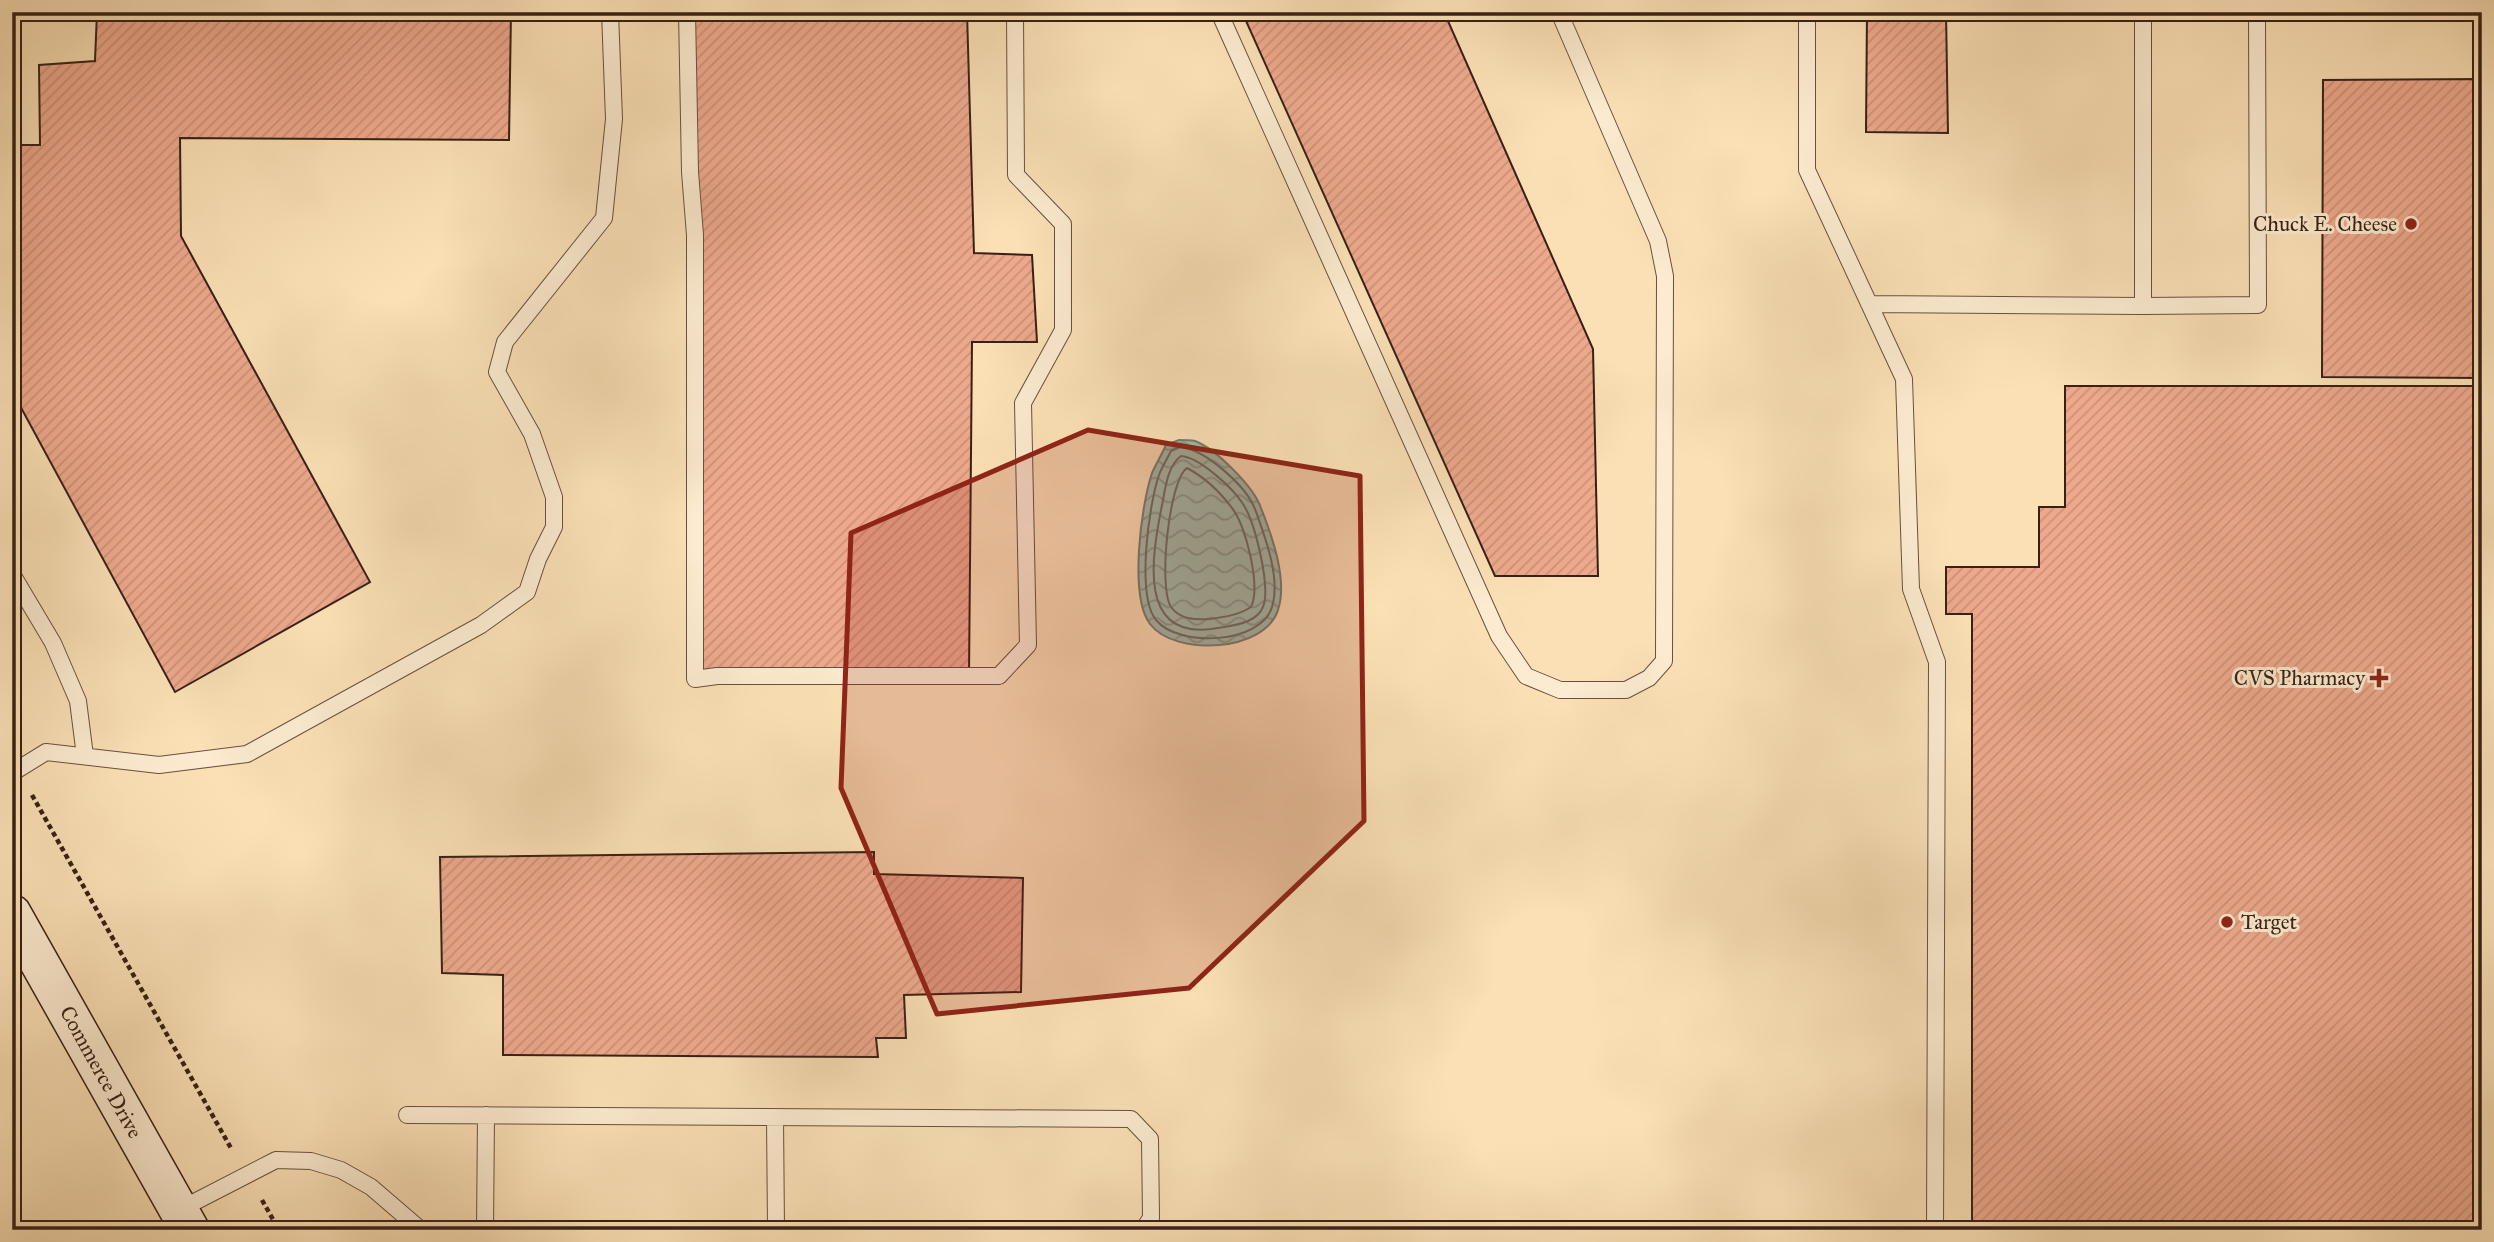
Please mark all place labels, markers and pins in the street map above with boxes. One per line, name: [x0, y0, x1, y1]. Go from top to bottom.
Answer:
place label: Chuck E. Cheese: [2253, 211, 2397, 237]
marker: Chuck E. Cheese: [2403, 216, 2419, 232]
place label: CVS Pharmacy: [2234, 665, 2366, 691]
marker: CVS Pharmacy: [2371, 670, 2387, 686]
place label: Target: [2241, 909, 2297, 935]
marker: Target: [2219, 914, 2235, 930]

